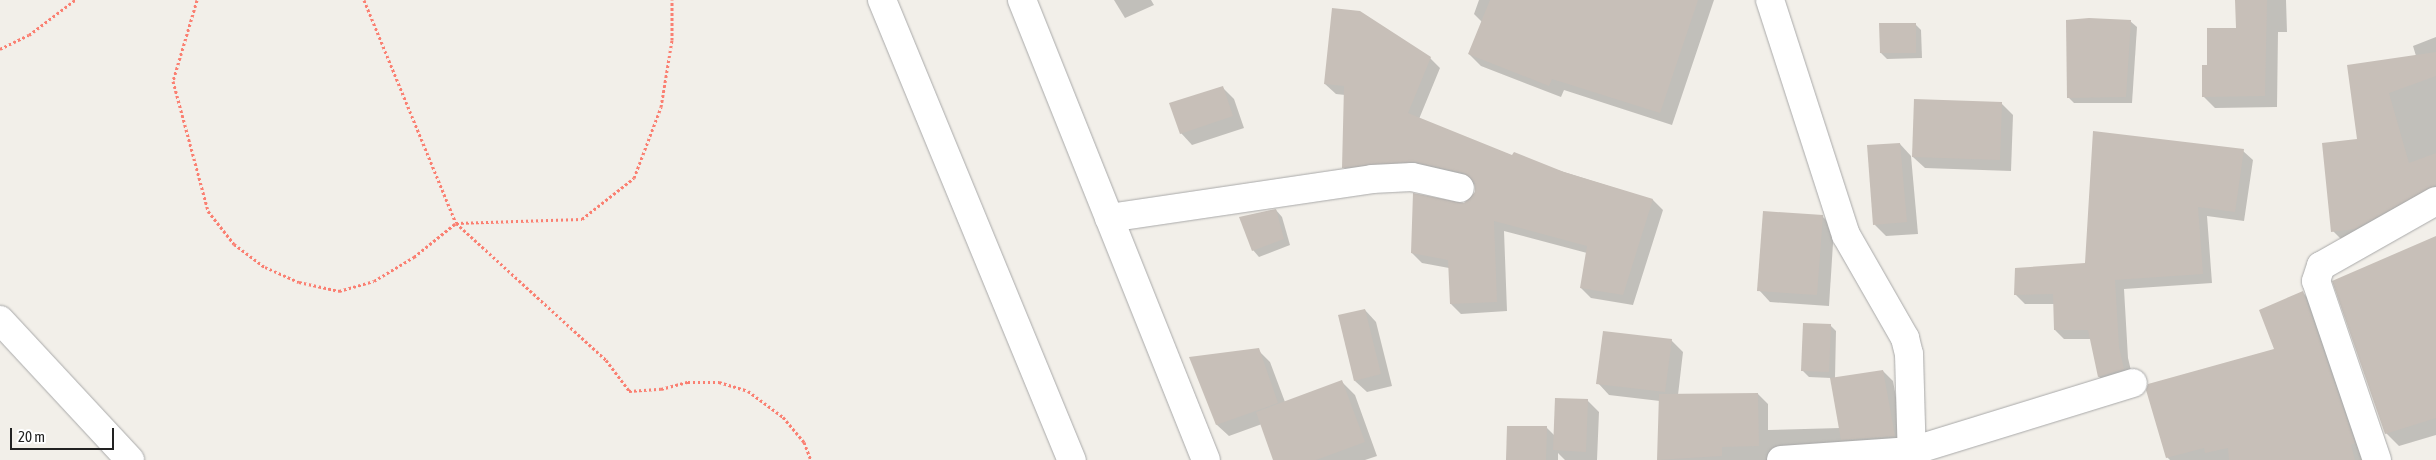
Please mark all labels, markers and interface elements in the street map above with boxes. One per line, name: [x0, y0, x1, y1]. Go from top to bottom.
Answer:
scale bar: [12, 418, 116, 450]
text: 20 m: [18, 428, 45, 445]

